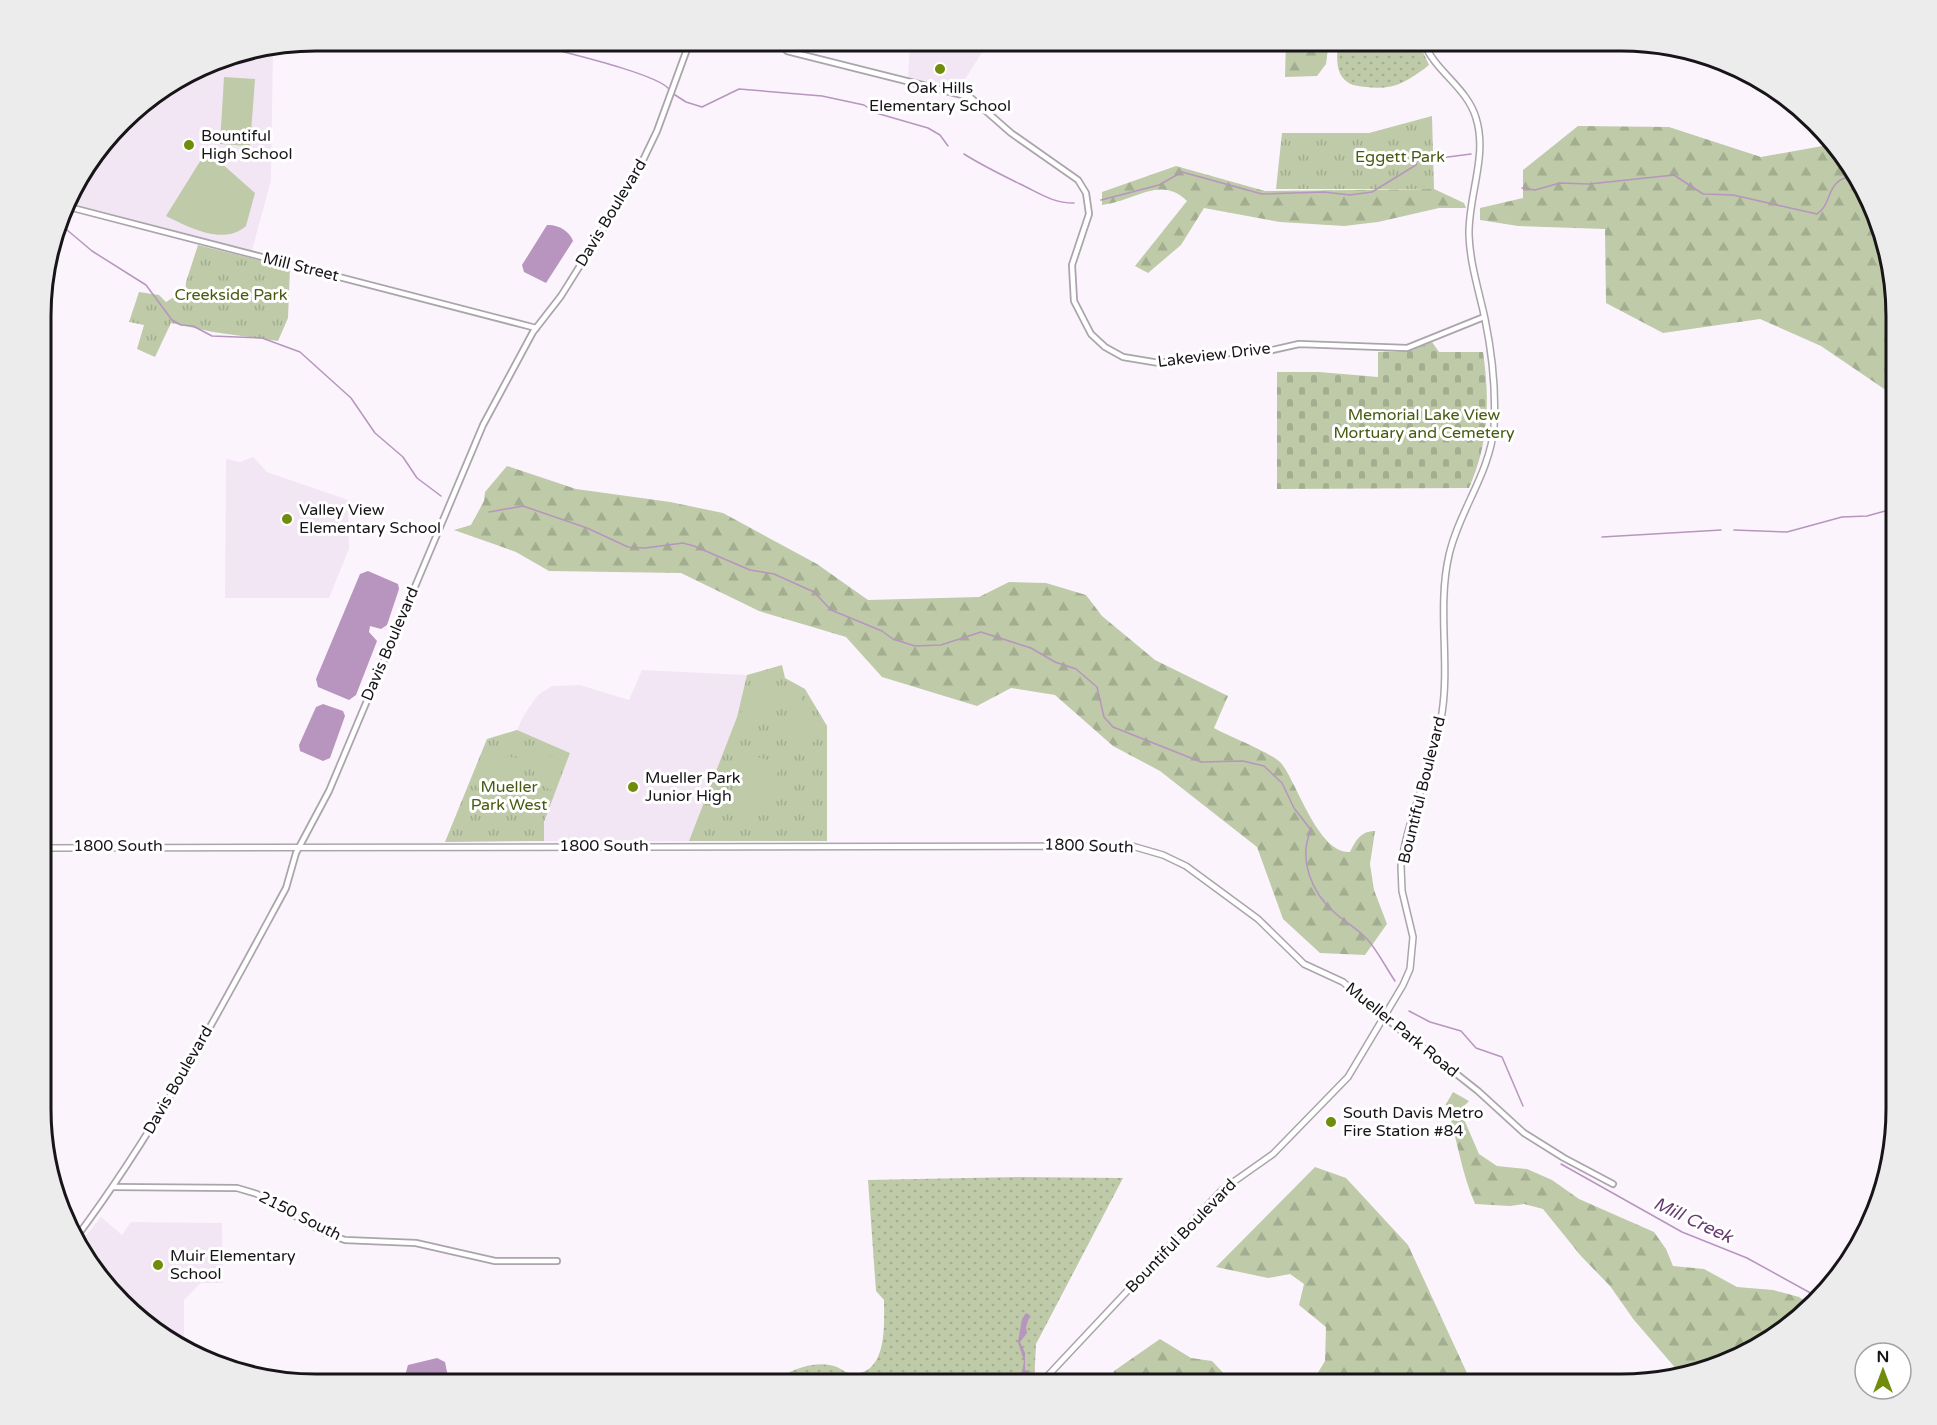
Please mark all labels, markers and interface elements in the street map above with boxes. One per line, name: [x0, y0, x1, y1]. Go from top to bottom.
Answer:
marker: Oak Hills Elementary School: [933, 62, 947, 76]
place label: Oak Hills Elementary School: [869, 78, 1011, 116]
place label: Bountiful High School: [201, 126, 292, 164]
marker: Bountiful High School: [182, 138, 196, 152]
park label: Eggett Park: [1355, 147, 1445, 167]
street label: Davis Boulevard: [571, 156, 651, 270]
street label: Mill Street: [261, 248, 341, 286]
park label: Creekside Park: [175, 285, 288, 305]
street label: Lakeview Drive: [1156, 338, 1272, 372]
park label: Memorial Lake View Mortuary and Cemetery: [1333, 405, 1515, 443]
place label: Valley View Elementary School: [299, 500, 441, 538]
marker: Valley View Elementary School: [280, 512, 294, 526]
street label: Davis Boulevard: [357, 584, 423, 704]
street label: Bountiful Boulevard: [1394, 714, 1450, 866]
place label: Mueller Park Junior High: [645, 768, 741, 806]
park label: Mueller Park West: [471, 777, 547, 815]
marker: Mueller Park Junior High: [626, 780, 640, 794]
street label: 1800 South: [1044, 834, 1134, 858]
street label: 1800 South: [73, 836, 163, 856]
street label: 1800 South: [559, 836, 649, 856]
street label: Mueller Park Road: [1341, 978, 1463, 1082]
street label: Davis Boulevard: [139, 1022, 217, 1138]
place label: South Davis Metro Fire Station #84: [1343, 1103, 1483, 1141]
marker: South Davis Metro Fire Station #84: [1324, 1115, 1338, 1129]
street label: Bountiful Boulevard: [1121, 1175, 1241, 1297]
street label: 2150 South: [256, 1187, 344, 1245]
water label: Mill Creek: [1650, 1192, 1737, 1248]
place label: Muir Elementary School: [170, 1246, 296, 1284]
marker: Muir Elementary School: [151, 1258, 165, 1272]
north arrow: [1853, 1341, 1913, 1401]
text: N: [1877, 1347, 1889, 1367]

